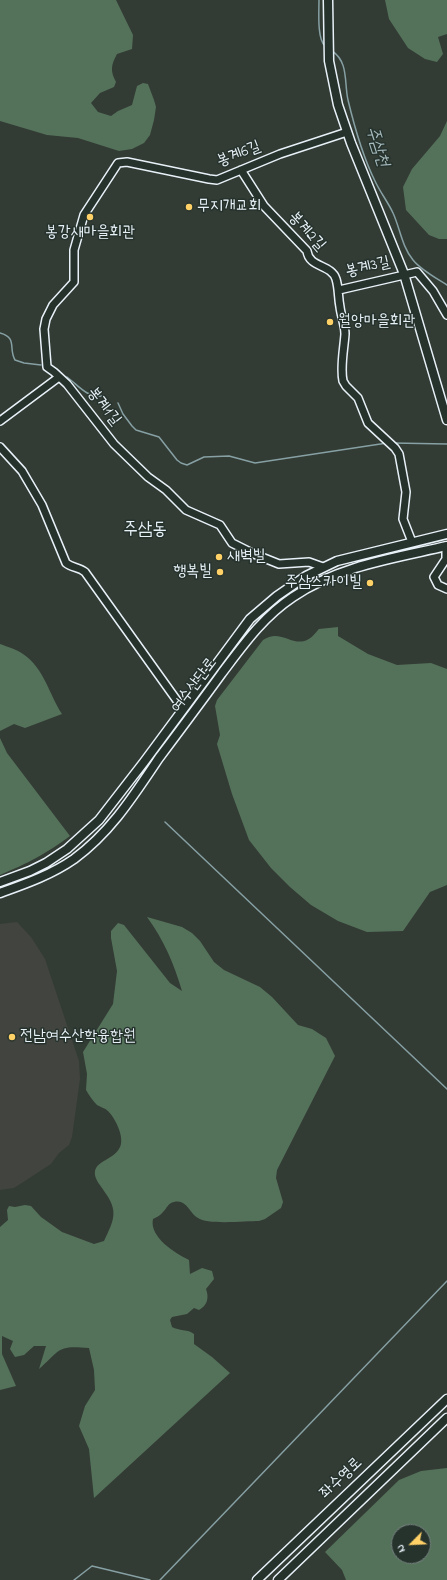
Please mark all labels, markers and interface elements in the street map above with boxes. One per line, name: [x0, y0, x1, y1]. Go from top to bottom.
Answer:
water label: 주삼천: [360, 124, 392, 170]
street label: 봉계6길: [214, 138, 264, 172]
place label: 무지개교회: [197, 197, 261, 217]
marker: 무지개교회: [184, 202, 194, 212]
street label: 봉계2길: [283, 208, 329, 256]
marker: 봉강새마을회관: [85, 212, 95, 222]
place label: 봉강새마을회관: [45, 223, 135, 243]
street label: 봉계3길: [344, 254, 392, 282]
place label: 월앙마을회관: [338, 312, 415, 332]
marker: 월앙마을회관: [325, 317, 335, 327]
street label: 봉계1길: [82, 384, 124, 430]
district label: 주삼동: [123, 520, 167, 542]
place label: 새벽빌: [227, 547, 266, 567]
marker: 새벽빌: [214, 552, 224, 562]
place label: 행복빌: [173, 562, 212, 582]
marker: 행복빌: [215, 567, 225, 577]
place label: 주삼스카이빌: [285, 573, 362, 593]
marker: 주삼스카이빌: [365, 578, 375, 588]
street label: 여수산단로: [168, 655, 222, 717]
place label: 전남여수산학융합원: [20, 1027, 136, 1047]
marker: 전남여수산학융합원: [7, 1032, 17, 1042]
street label: 좌수영로: [317, 1454, 367, 1504]
north arrow: [391, 1524, 431, 1564]
text: N: [392, 1542, 410, 1555]

